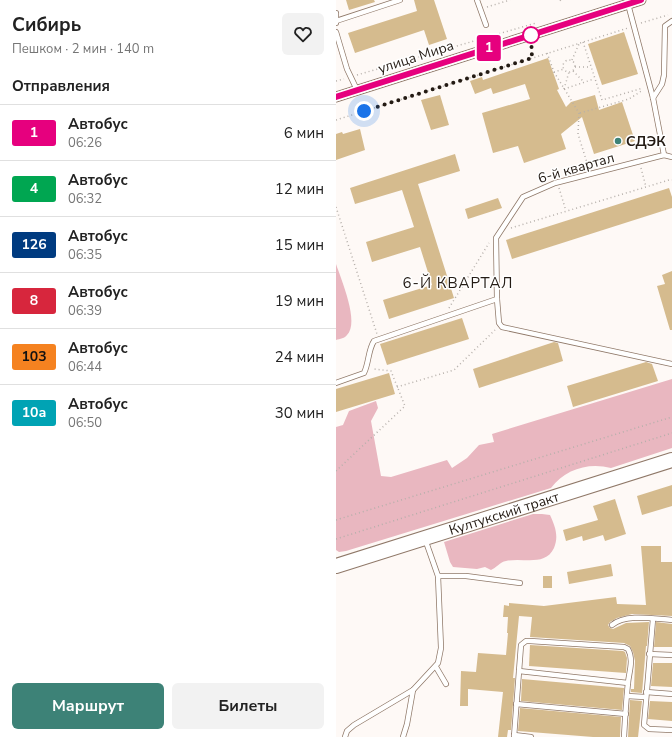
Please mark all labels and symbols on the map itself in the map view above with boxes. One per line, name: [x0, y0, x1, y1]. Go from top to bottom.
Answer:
unlabelled marker: [522, 26, 540, 44]
line badge: 1: [476, 35, 502, 61]
street label: улица Мира: [376, 36, 456, 78]
your location: [354, 101, 374, 121]
place label: СДЭК: [626, 132, 666, 151]
marker: СДЭК: [613, 136, 623, 146]
street label: 6-й квартал: [536, 148, 616, 188]
district label: 6-Й КВАРТАЛ: [403, 273, 513, 293]
street label: Култукский тракт: [447, 487, 562, 539]

